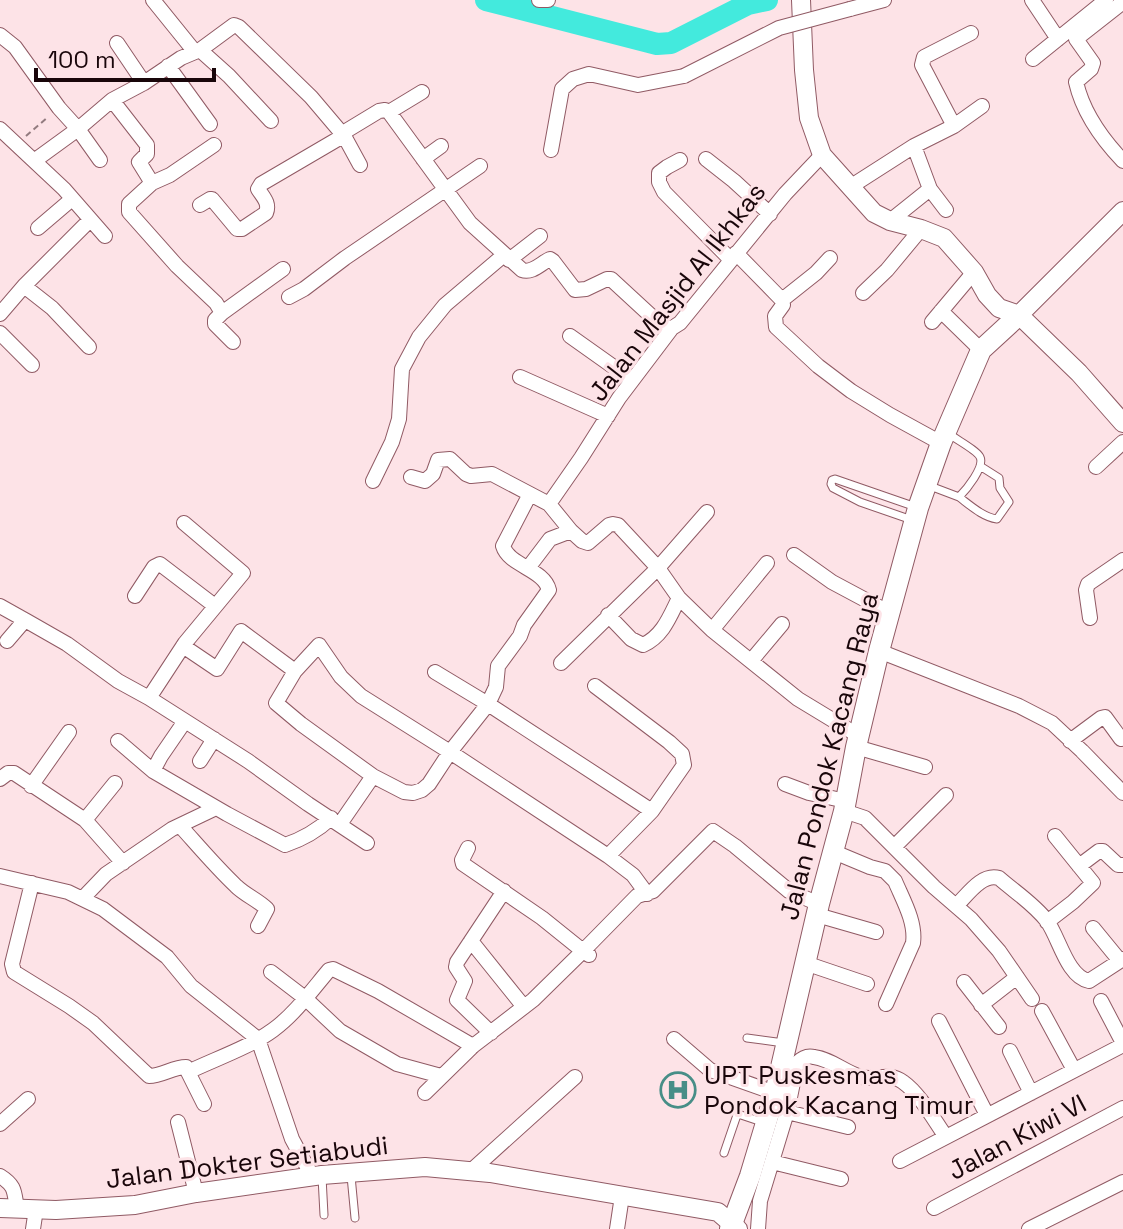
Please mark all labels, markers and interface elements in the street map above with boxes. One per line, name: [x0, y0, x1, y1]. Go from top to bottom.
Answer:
scale bar: [36, 32, 214, 82]
text: 100 m: [48, 44, 116, 75]
street label: Jalan Masjid Al Ikhkas: [581, 176, 773, 408]
street label: Jalan Pondok Kacang Raya: [772, 589, 886, 923]
place label: UPT Puskesmas Pondok Kacang Timur: [704, 1058, 974, 1122]
hospital icon: UPT Puskesmas Pondok Kacang Timur: [659, 1071, 697, 1109]
street label: Jalan Kiwi VI: [942, 1086, 1092, 1188]
street label: Jalan Dokter Setiabudi: [104, 1128, 390, 1196]

